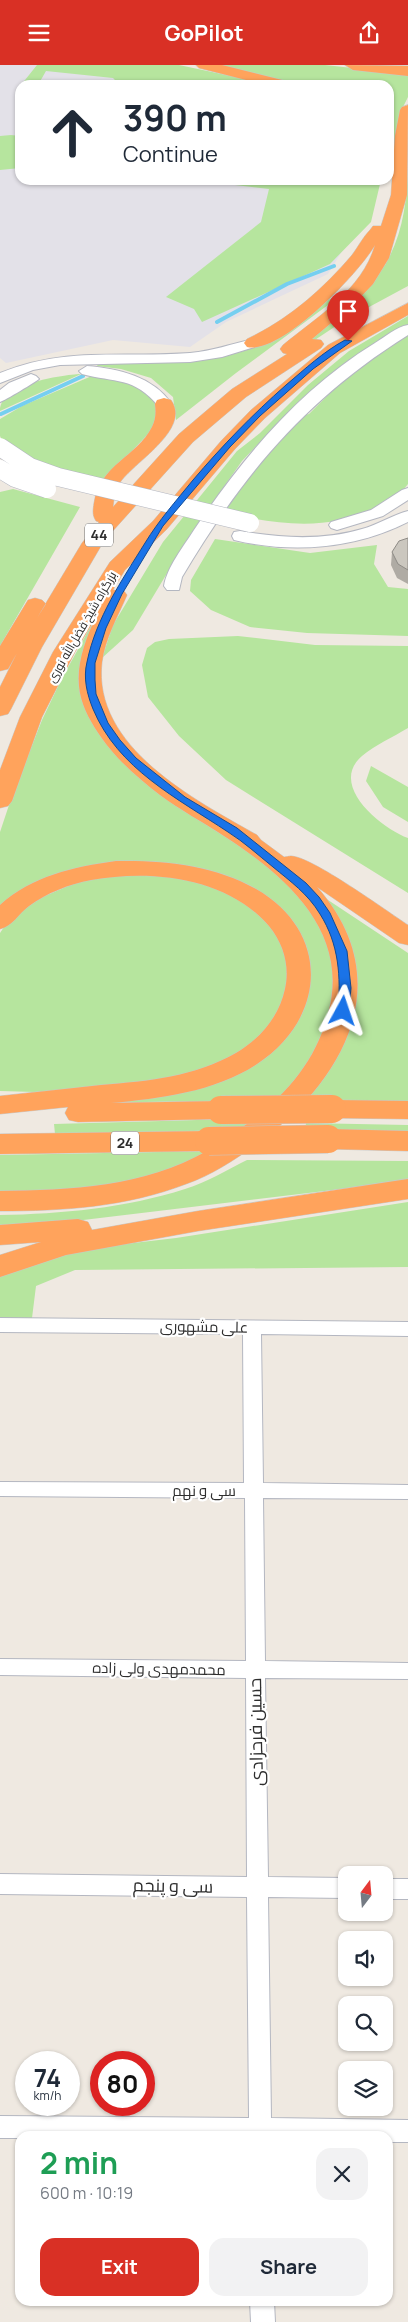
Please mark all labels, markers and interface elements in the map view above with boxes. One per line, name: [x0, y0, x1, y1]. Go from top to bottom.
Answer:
text: GoPilot: [164, 18, 244, 48]
icon: menu: [25, 19, 53, 47]
icon: share: [355, 19, 383, 47]
text: 390 m: [123, 94, 227, 142]
icon: ahead: [40, 100, 105, 165]
text: Continue: [123, 139, 218, 169]
pin: [327, 290, 369, 341]
icon: arrive: [334, 297, 362, 325]
road number: 44: [85, 523, 113, 547]
street label: بزرگراه شیخ فضل‌الله نوری: [43, 568, 120, 686]
position arrow: [316, 984, 368, 1036]
road number: 24: [111, 1131, 139, 1155]
street label: علی مشهوری: [160, 1315, 248, 1338]
street label: سی و نهم: [172, 1480, 236, 1501]
street label: محمدمهدی ولی زاده: [92, 1657, 226, 1680]
street label: حسین فرحزادی: [242, 1678, 268, 1786]
north arrow: [338, 1866, 392, 1921]
map controls: [338, 1866, 393, 2116]
street label: سی و پنجم: [132, 1872, 214, 1899]
button: sound: [338, 1931, 393, 1986]
button: search: [338, 1996, 393, 2051]
speed limit sign: 80: [90, 2051, 155, 2116]
text: 74: [34, 2060, 61, 2095]
button: layers: [338, 2061, 393, 2116]
text: km/h: [34, 2087, 61, 2104]
text: 2 min: [40, 2142, 118, 2183]
button: close: [316, 2148, 368, 2200]
text: 600 m · 10:19: [40, 2182, 133, 2204]
button: Exit: [40, 2238, 199, 2296]
button: Share: [209, 2238, 368, 2296]

